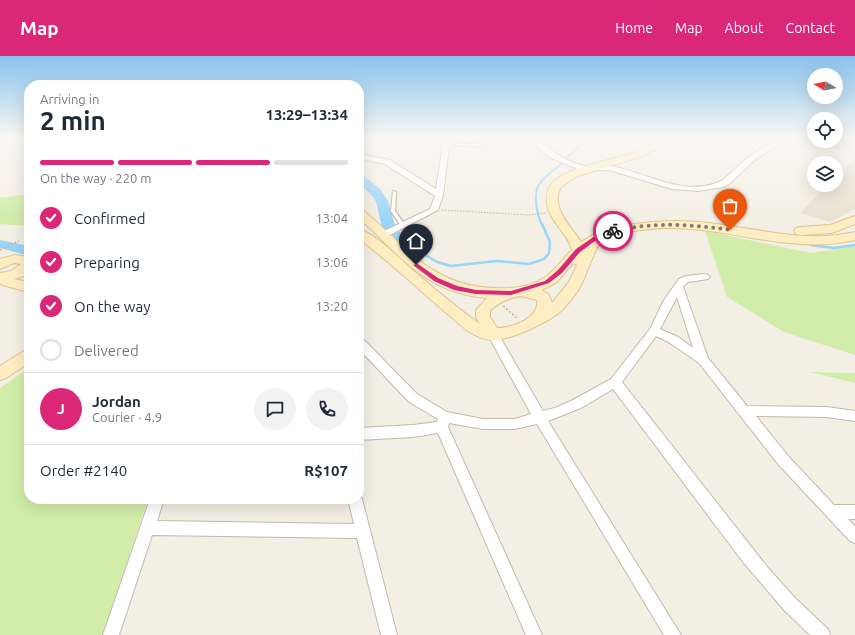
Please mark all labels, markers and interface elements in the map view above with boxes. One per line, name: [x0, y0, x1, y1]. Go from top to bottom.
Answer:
text: Map: [20, 17, 59, 39]
text: Home: [615, 20, 653, 36]
text: Map: [675, 20, 703, 36]
text: About: [725, 20, 764, 36]
text: Contact: [786, 20, 835, 36]
north arrow: [807, 68, 843, 104]
map controls: [807, 68, 843, 192]
text: Arriving in: [40, 92, 99, 106]
text: 2 min: [40, 106, 106, 135]
text: 13:29–13:34: [265, 106, 348, 123]
button: locate: [807, 112, 843, 148]
button: layers: [807, 156, 843, 192]
text: On the way · 220 m: [40, 171, 152, 185]
pin: [713, 189, 747, 230]
icon: bag: [719, 195, 741, 217]
icon: check: [40, 207, 62, 229]
text: Confirmed: [74, 210, 146, 227]
text: 13:04: [315, 211, 348, 225]
courier: [593, 211, 633, 251]
icon: bike: [602, 220, 624, 242]
pin: [399, 224, 433, 265]
icon: home: [405, 230, 427, 252]
icon: check: [40, 251, 62, 273]
text: Preparing: [74, 254, 140, 271]
text: 13:06: [315, 255, 348, 269]
icon: check: [40, 295, 62, 317]
text: On the way: [74, 298, 150, 315]
text: 13:20: [315, 299, 348, 313]
text: Delivered: [74, 342, 139, 359]
button: chat: [254, 388, 296, 430]
button: phone: [306, 388, 348, 430]
text: Jordan: [92, 393, 141, 410]
text: J: [57, 400, 65, 417]
text: Courier · 4.9: [92, 410, 162, 424]
text: Order #2140: [40, 462, 127, 479]
text: R$107: [304, 462, 348, 479]

